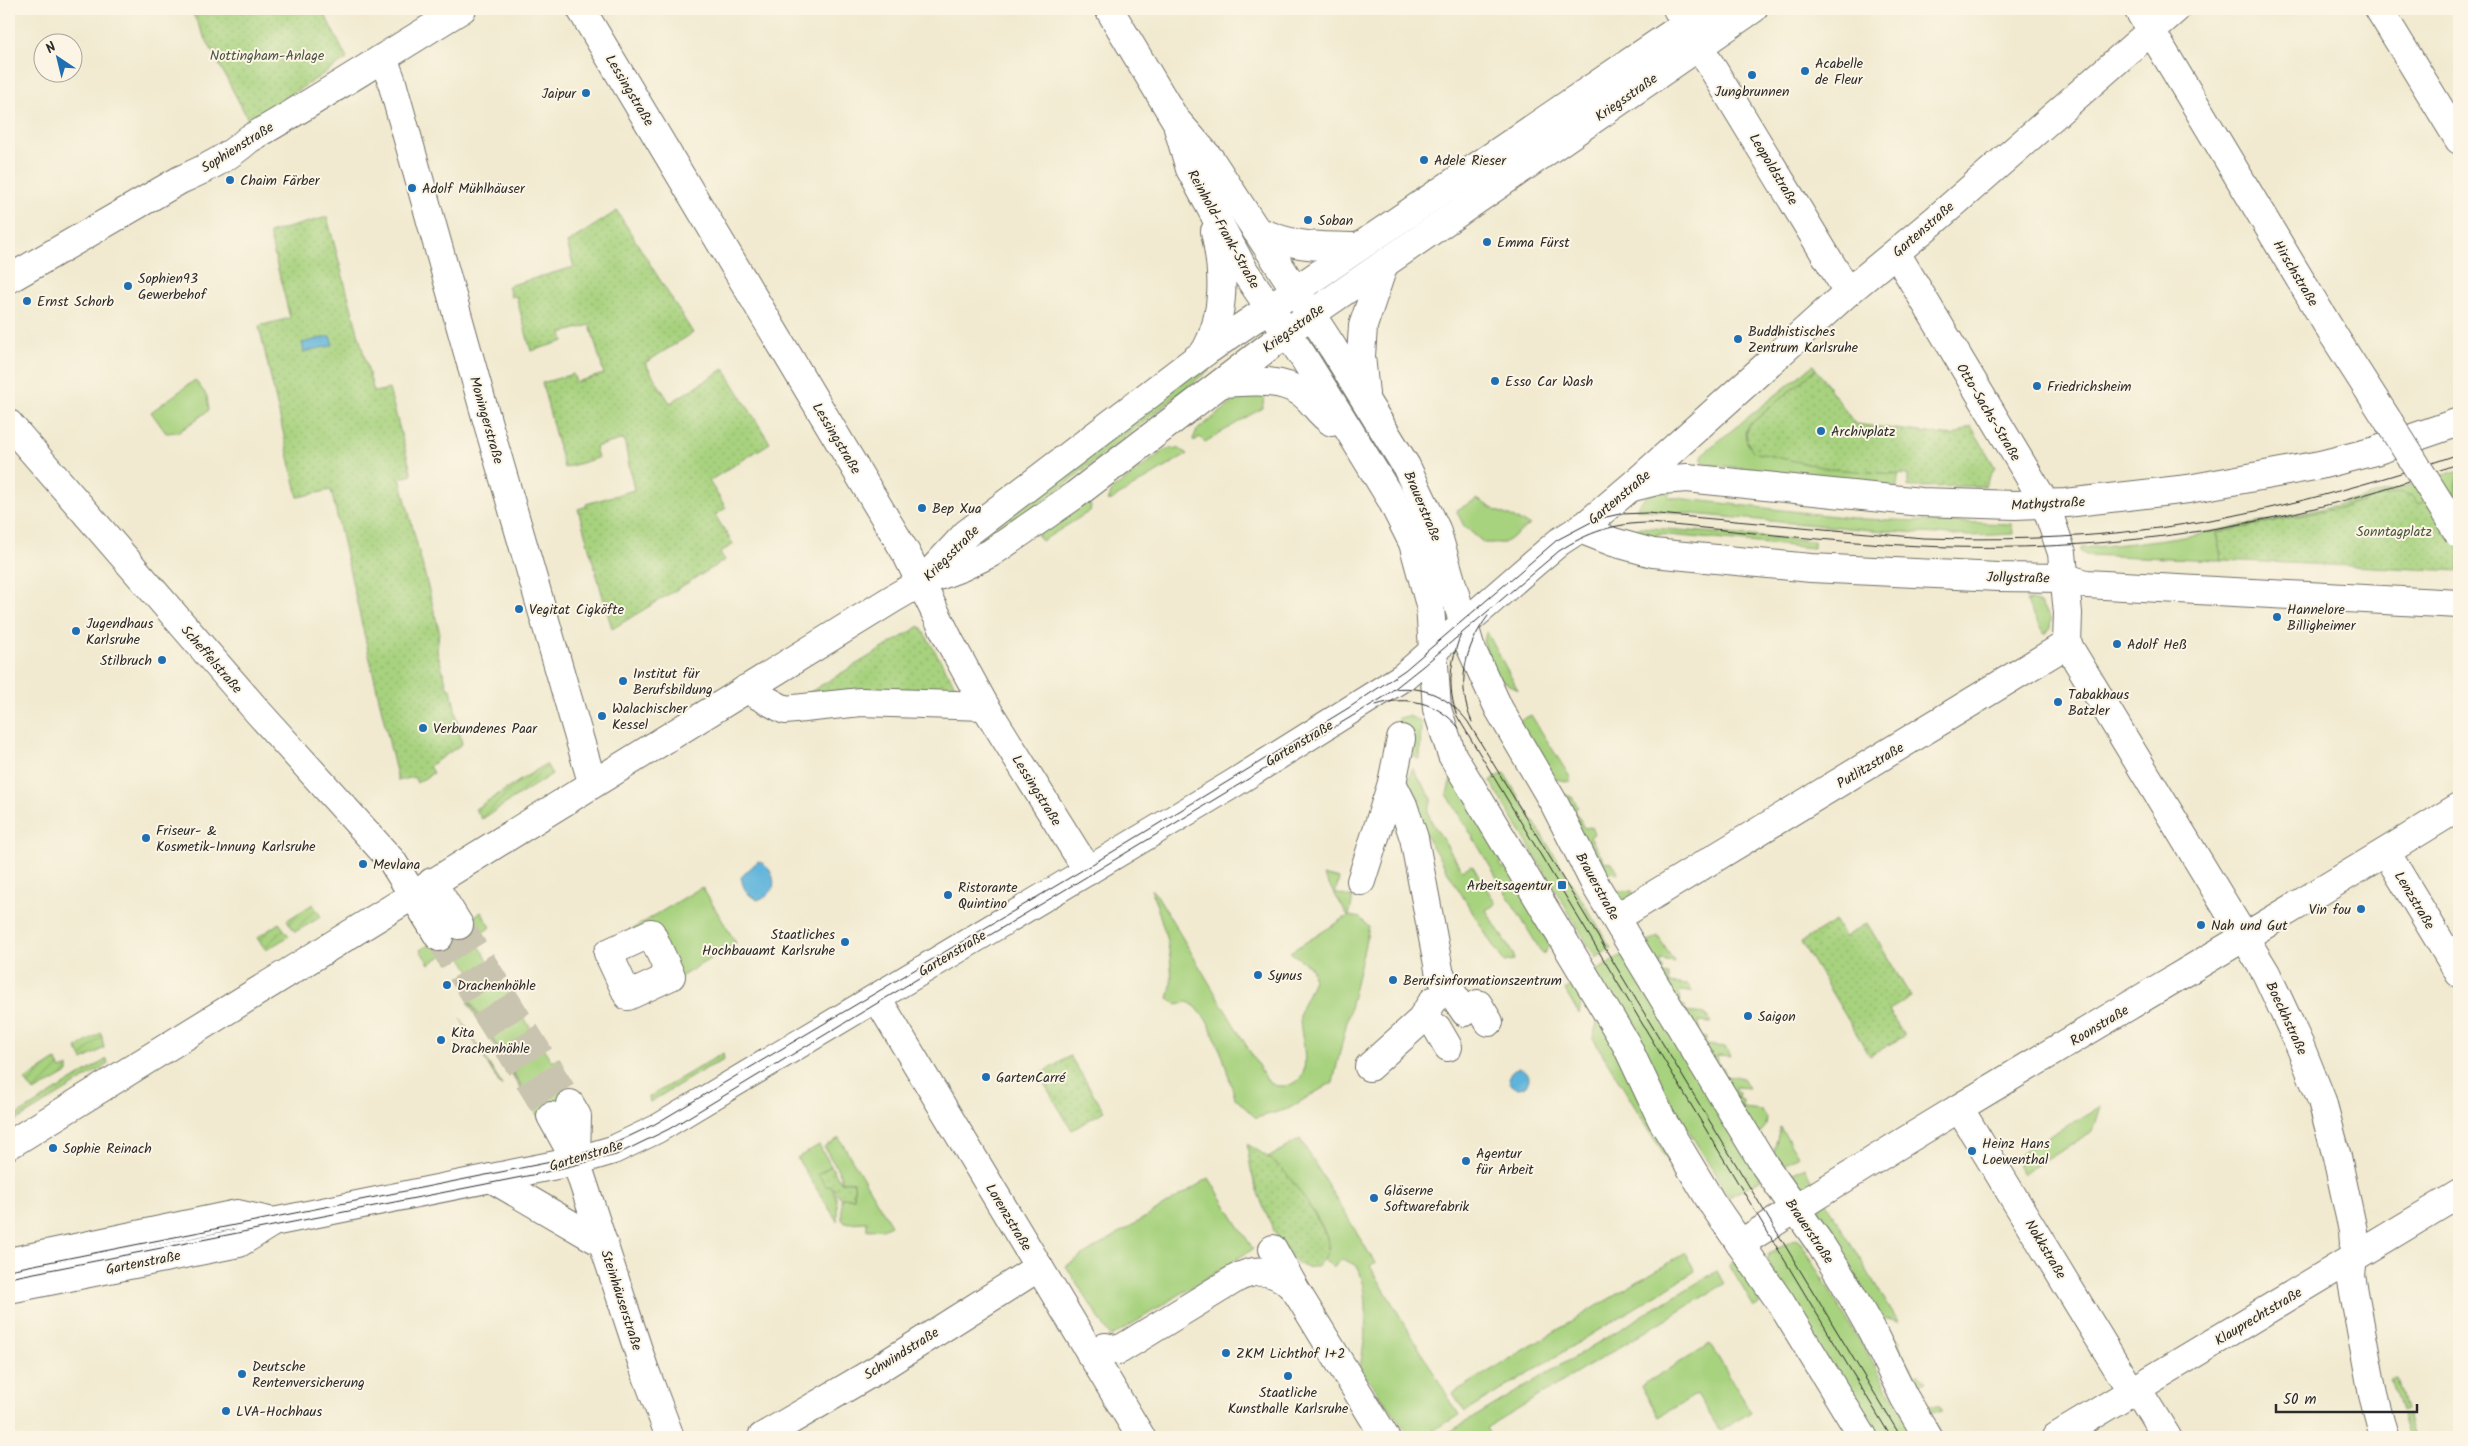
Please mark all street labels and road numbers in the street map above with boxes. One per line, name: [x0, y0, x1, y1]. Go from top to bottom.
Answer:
street label: Lessingstraße: [599, 50, 660, 131]
street label: Kriegsstraße: [1591, 68, 1663, 128]
street label: Sophienstraße: [197, 116, 279, 179]
street label: Leopoldstraße: [1743, 129, 1804, 210]
street label: Reinhold-Frank-Straße: [1181, 166, 1265, 294]
street label: Gartenstraße: [1888, 196, 1960, 263]
street label: Hirschstraße: [2267, 236, 2324, 312]
street label: Kriegsstraße: [1258, 298, 1330, 359]
street label: Otto-Sachs-Straße: [1950, 359, 2026, 466]
street label: Moningerstraße: [463, 374, 509, 467]
street label: Lessingstraße: [806, 398, 867, 479]
street label: Gartenstraße: [1583, 464, 1656, 531]
street label: Brauerstraße: [1397, 468, 1447, 546]
street label: Mathystraße: [2010, 491, 2086, 517]
street label: Kriegsstraße: [918, 520, 986, 587]
street label: Jollystraße: [1986, 566, 2051, 590]
street label: Scheffelstraße: [175, 620, 248, 699]
street label: Gartenstraße: [1261, 714, 1338, 773]
street label: Putlitzstraße: [1833, 737, 1909, 795]
street label: Lessingstraße: [1006, 751, 1067, 831]
street label: Brauerstraße: [1569, 848, 1625, 925]
street label: Lenzstraße: [2388, 867, 2441, 934]
street label: Gartenstraße: [914, 924, 991, 983]
street label: Boeckhstraße: [2259, 978, 2313, 1059]
street label: Roonstraße: [2066, 999, 2134, 1052]
street label: Gartenstraße: [547, 1134, 627, 1178]
street label: Lorenzstraße: [979, 1179, 1037, 1256]
street label: Brauerstraße: [1779, 1194, 1840, 1269]
street label: Nokkstraße: [2019, 1216, 2072, 1284]
street label: Gartenstraße: [104, 1245, 183, 1281]
street label: Steinhäuserstraße: [594, 1247, 648, 1354]
street label: Klauprechtstraße: [2210, 1282, 2307, 1352]
street label: Schwindstraße: [859, 1322, 944, 1386]

